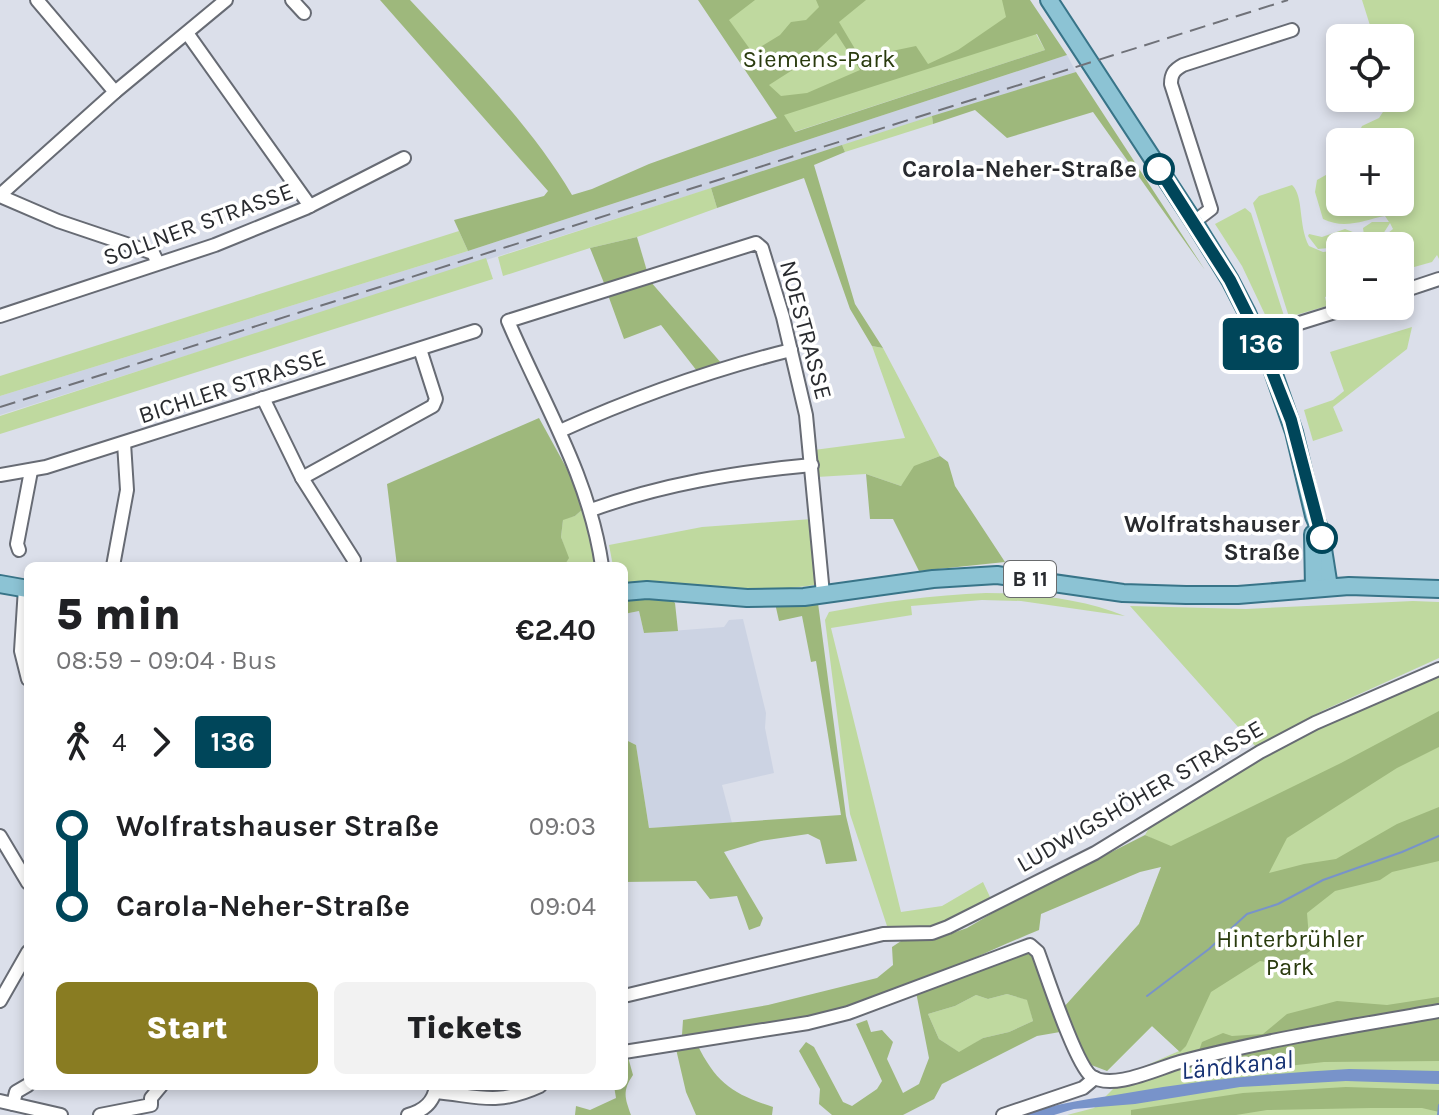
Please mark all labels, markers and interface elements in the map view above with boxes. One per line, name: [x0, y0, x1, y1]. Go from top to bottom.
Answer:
map controls: [1326, 24, 1414, 320]
button: locate: [1326, 24, 1414, 112]
park label: Siemens-Park: [743, 45, 895, 73]
button: +: [1326, 128, 1414, 216]
marker: Carola-Neher-Straße: [1144, 154, 1174, 184]
place label: Carola-Neher-Straße: [902, 155, 1137, 183]
street label: SOLLNER STRASSE: [99, 177, 297, 271]
button: −: [1326, 232, 1414, 320]
street label: NOESTRASSE: [774, 257, 838, 403]
line badge: 136: [1215, 318, 1307, 370]
text: 136: [1239, 327, 1283, 360]
street label: BICHLER STRASSE: [135, 343, 329, 429]
place label: Wolfratshauser Straße: [1124, 510, 1301, 566]
marker: Wolfratshauser Straße: [1307, 523, 1337, 553]
road number: B 11: [1004, 561, 1056, 597]
text: 5 min: [56, 589, 181, 640]
text: €2.40: [516, 612, 596, 648]
text: 08:59 – 09:04 · Bus: [56, 645, 277, 676]
street label: LUDWIGSHÖHER STRASSE: [1012, 714, 1268, 878]
icon: walk: [56, 720, 100, 764]
icon: forward: [139, 720, 183, 764]
text: 136: [211, 725, 255, 758]
text: 4: [112, 727, 127, 758]
text: Wolfratshauser Straße: [116, 808, 439, 844]
text: 09:03: [529, 811, 596, 842]
text: Carola-Neher-Straße: [116, 888, 410, 924]
text: 09:04: [530, 891, 596, 922]
park label: Hinterbrühler Park: [1216, 925, 1364, 981]
button: Start: [56, 982, 318, 1074]
button: Tickets: [334, 982, 596, 1074]
water label: Ländkanal: [1180, 1044, 1294, 1086]

